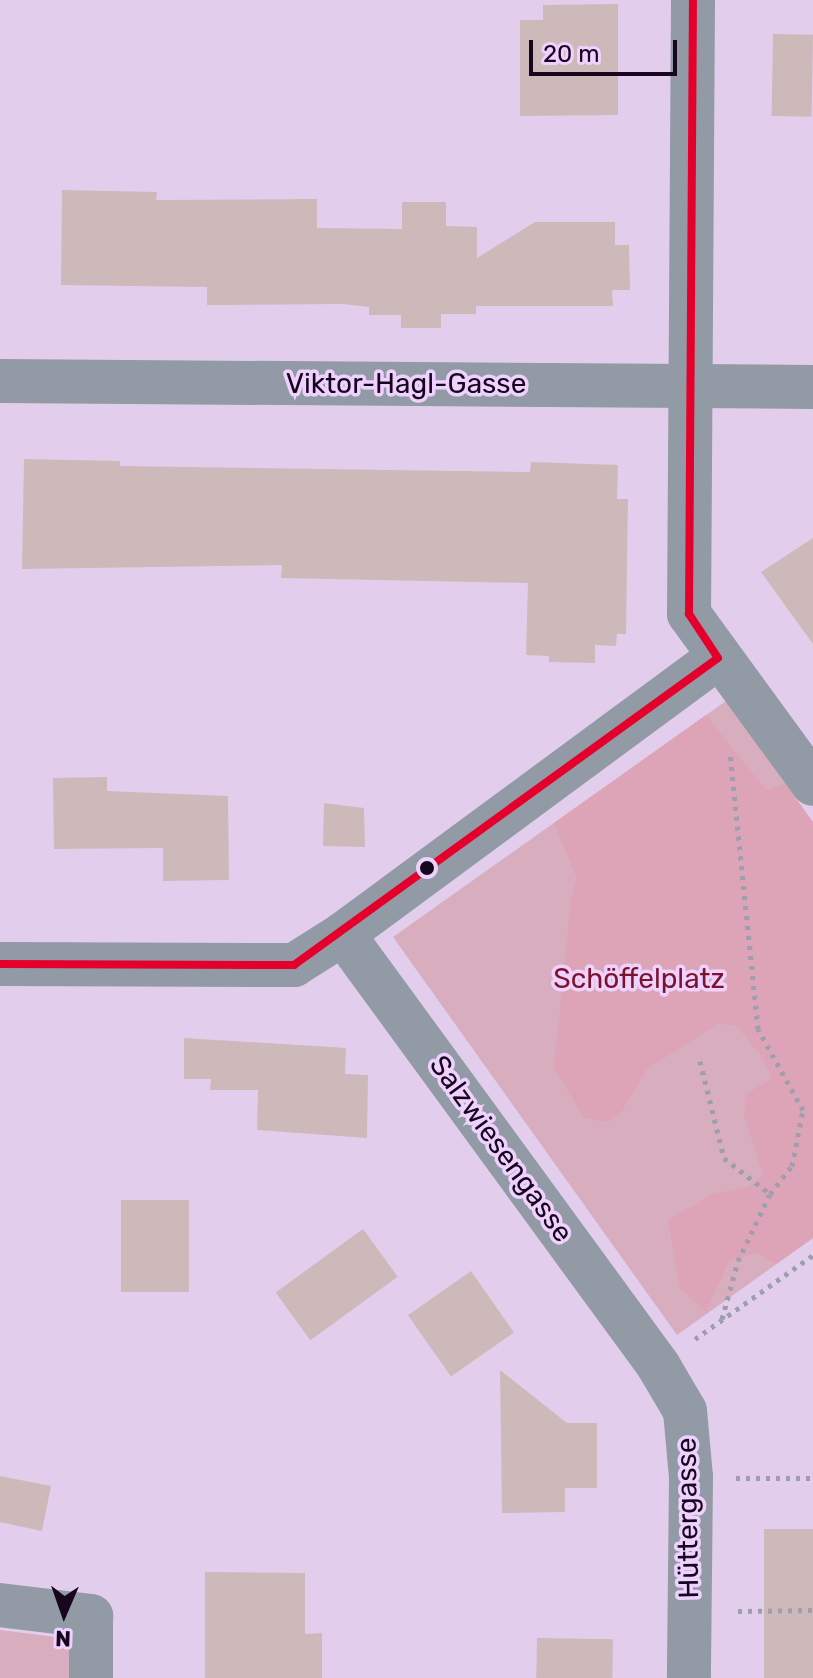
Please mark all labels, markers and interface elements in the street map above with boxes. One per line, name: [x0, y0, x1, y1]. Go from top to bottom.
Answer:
scale bar: [533, 24, 681, 74]
text: 20 m: [543, 40, 600, 68]
street label: Viktor-Hagl-Gasse: [286, 367, 526, 401]
unlabelled marker: [419, 860, 435, 876]
park label: Schöffelplatz: [553, 962, 725, 996]
street label: Salzwiesengasse: [422, 1049, 580, 1249]
street label: Hüttergasse: [670, 1437, 706, 1599]
north arrow: [24, 1574, 104, 1654]
text: N: [55, 1625, 72, 1652]

